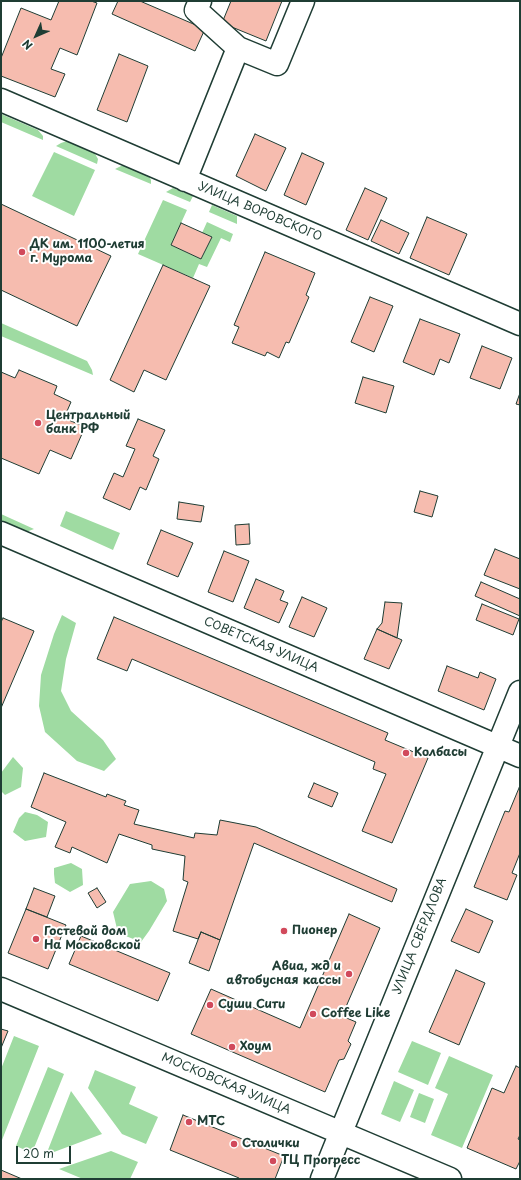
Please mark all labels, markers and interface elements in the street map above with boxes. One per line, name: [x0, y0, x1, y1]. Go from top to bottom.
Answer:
north arrow: [16, 16, 56, 56]
text: N: [18, 36, 36, 54]
street label: УЛИЦА ВОРОВСКОГО: [196, 179, 324, 245]
place label: ДК им. 1100-летия г. Мурома: [30, 238, 145, 266]
marker: ДК им. 1100-летия г. Мурома: [17, 247, 27, 257]
place label: Центральный банк РФ: [46, 409, 131, 437]
marker: Центральный банк РФ: [33, 418, 43, 428]
street label: СОВЕТСКАЯ УЛИЦА: [201, 614, 321, 676]
place label: Колбасы: [414, 746, 467, 760]
marker: Колбасы: [401, 748, 411, 758]
street label: УЛИЦА СВЕРДЛОВА: [390, 876, 450, 996]
place label: Пионер: [292, 924, 337, 938]
place label: Гостевой дом На Московской: [44, 925, 141, 953]
marker: Пионер: [279, 926, 289, 936]
marker: Гостевой дом На Московской: [31, 934, 41, 944]
place label: Авиа, жд и автобусная кассы: [226, 960, 341, 988]
marker: Авиа, жд и автобусная кассы: [344, 969, 354, 979]
place label: Суши Сити: [218, 998, 286, 1012]
marker: Суши Сити: [205, 1000, 215, 1010]
place label: Coffee Like: [321, 1007, 390, 1021]
marker: Coffee Like: [308, 1009, 318, 1019]
place label: Хоум: [240, 1040, 272, 1054]
marker: Хоум: [227, 1042, 237, 1052]
street label: МОСКОВСКАЯ УЛИЦА: [159, 1050, 293, 1118]
place label: МТС: [197, 1115, 225, 1129]
marker: МТС: [184, 1117, 194, 1127]
place label: Столички: [242, 1137, 300, 1151]
scale bar: [18, 1138, 73, 1164]
marker: Столички: [229, 1139, 239, 1149]
text: 20 m: [23, 1144, 54, 1162]
place label: ТЦ Прогресс: [281, 1154, 360, 1168]
marker: ТЦ Прогресс: [268, 1156, 278, 1166]

